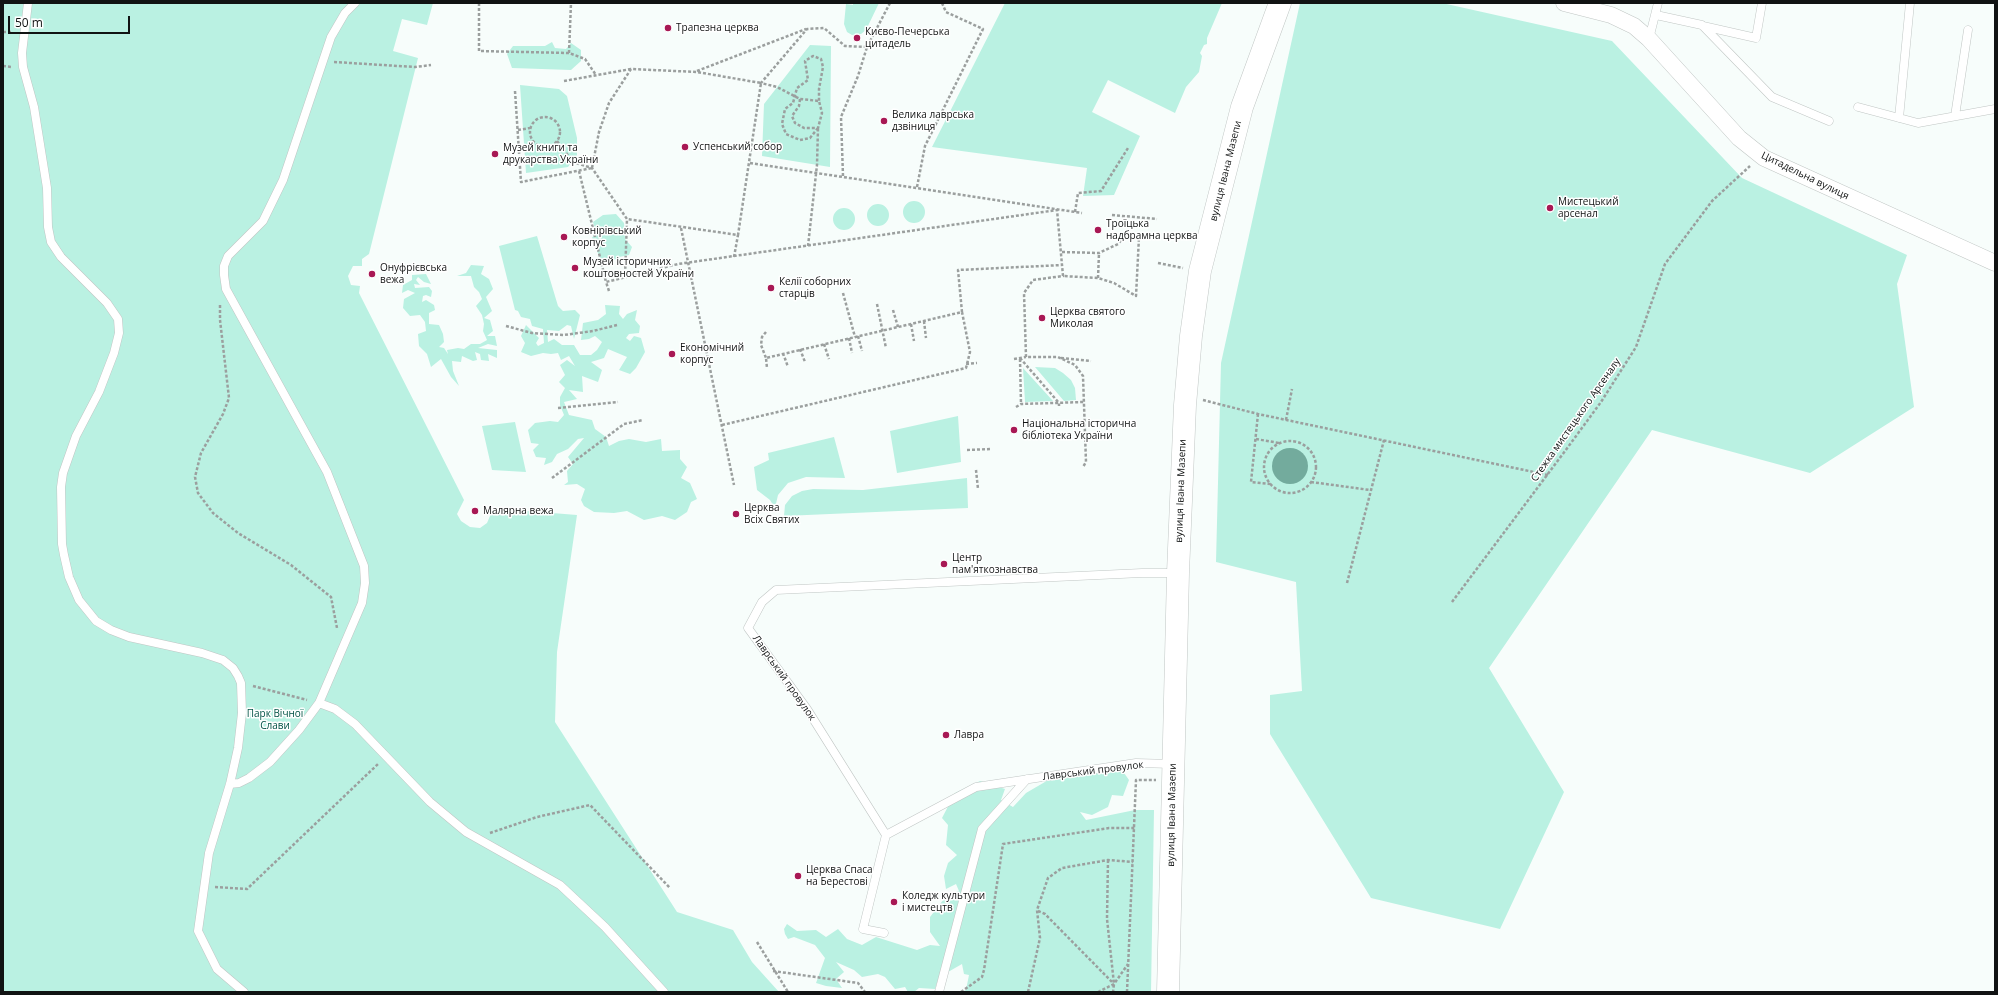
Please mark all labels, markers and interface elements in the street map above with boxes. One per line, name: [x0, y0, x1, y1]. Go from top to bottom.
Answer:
scale bar: [10, 8, 132, 34]
text: 50 m: [15, 14, 43, 31]
place label: Трапезна церква: [676, 22, 759, 34]
marker: Трапезна церква: [663, 23, 673, 33]
place label: Києво-Печерська цитадель: [865, 26, 949, 50]
marker: Києво-Печерська цитадель: [852, 33, 862, 43]
place label: Велика лаврська дзвіниця: [892, 109, 974, 132]
marker: Велика лаврська дзвіниця: [879, 116, 889, 126]
street label: вулиця Івана Мазепи: [1208, 119, 1244, 223]
place label: Успенський собор: [693, 141, 782, 153]
place label: Музей книги та друкарства України: [503, 142, 598, 166]
marker: Успенський собор: [680, 142, 690, 152]
marker: Музей книги та друкарства України: [490, 149, 500, 159]
street label: Цитадельна вулиця: [1759, 150, 1851, 202]
place label: Мистецький арсенал: [1558, 196, 1619, 220]
marker: Мистецький арсенал: [1545, 203, 1555, 213]
place label: Троїцька надбрамна церква: [1106, 218, 1198, 242]
place label: Ковнірівський корпус: [572, 225, 642, 248]
marker: Троїцька надбрамна церква: [1093, 225, 1103, 235]
marker: Ковнірівський корпус: [559, 232, 569, 242]
place label: Музей історичних коштовностей України: [583, 256, 694, 280]
place label: Онуфрієвська вежа: [380, 262, 447, 286]
marker: Музей історичних коштовностей України: [570, 263, 580, 273]
marker: Онуфрієвська вежа: [367, 269, 377, 279]
place label: Келії соборних старців: [779, 276, 851, 300]
marker: Келії соборних старців: [766, 283, 776, 293]
place label: Церква святого Миколая: [1050, 306, 1125, 330]
marker: Церква святого Миколая: [1037, 313, 1047, 323]
place label: Економічний корпус: [680, 342, 744, 366]
marker: Економічний корпус: [667, 349, 677, 359]
street label: Стежка мистецького Арсеналу: [1529, 356, 1623, 484]
place label: Національна історична бібліотека України: [1022, 418, 1136, 442]
marker: Національна історична бібліотека України: [1009, 425, 1019, 435]
street label: вулиця Івана Мазепи: [1173, 439, 1189, 543]
place label: Церква Всіх Святих: [744, 502, 799, 526]
place label: Малярна вежа: [483, 505, 554, 517]
marker: Малярна вежа: [470, 506, 480, 516]
marker: Церква Всіх Святих: [731, 509, 741, 519]
place label: Центр пам'яткознавства: [952, 552, 1038, 576]
marker: Центр пам'яткознавства: [939, 559, 949, 569]
street label: Лаврський провулок: [750, 633, 818, 723]
park label: Парк Вічної Слави: [247, 708, 303, 732]
place label: Лавра: [954, 729, 984, 741]
marker: Лавра: [941, 730, 951, 740]
street label: Лаврський провулок: [1042, 759, 1144, 783]
street label: вулиця Івана Мазепи: [1165, 763, 1179, 867]
place label: Церква Спаса на Берестові: [806, 864, 873, 888]
marker: Церква Спаса на Берестові: [793, 871, 803, 881]
place label: Коледж культури і мистецтв: [902, 890, 985, 914]
marker: Коледж культури і мистецтв: [889, 897, 899, 907]

